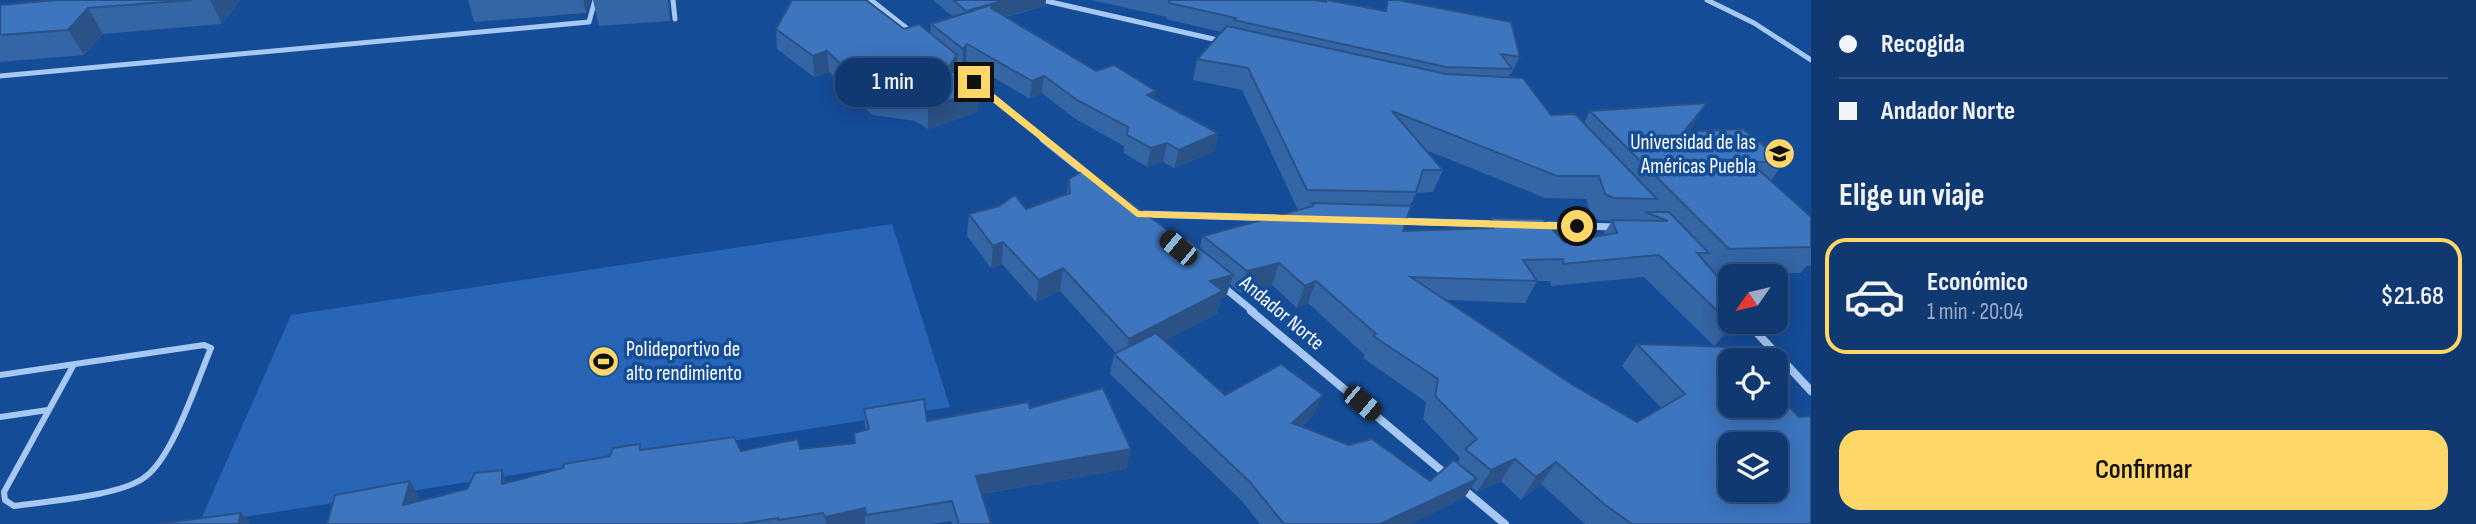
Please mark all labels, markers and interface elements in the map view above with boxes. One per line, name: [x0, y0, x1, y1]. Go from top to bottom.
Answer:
text: Recogida: [1881, 29, 1965, 60]
callout: 1 min: [834, 57, 950, 106]
route end: [958, 66, 990, 98]
text: 1 min: [872, 68, 914, 96]
text: Andador Norte: [1881, 96, 2015, 127]
place label: Universidad de las Américas Puebla: [1630, 130, 1756, 179]
school or university icon: Universidad de las Américas Puebla: [1762, 137, 1796, 171]
text: Elige un viaje: [1839, 176, 1984, 215]
route start: [1561, 210, 1593, 242]
car: [1156, 226, 1201, 270]
north arrow: [1718, 264, 1788, 334]
map controls: [1718, 264, 1788, 502]
icon: car: [1843, 265, 1906, 328]
text: Económico: [1927, 267, 2028, 298]
street label: Andador Norte: [1234, 270, 1329, 356]
text: $21.68: [2381, 281, 2444, 312]
text: 1 min · 20:04: [1927, 298, 2023, 326]
place label: Polideportivo de alto rendimiento: [626, 337, 742, 386]
sports icon: Polideportivo de alto rendimiento: [586, 344, 620, 378]
button: locate: [1718, 348, 1788, 418]
car: [1340, 381, 1385, 425]
button: Confirmar: [1839, 430, 2448, 510]
button: layers: [1718, 432, 1788, 502]

